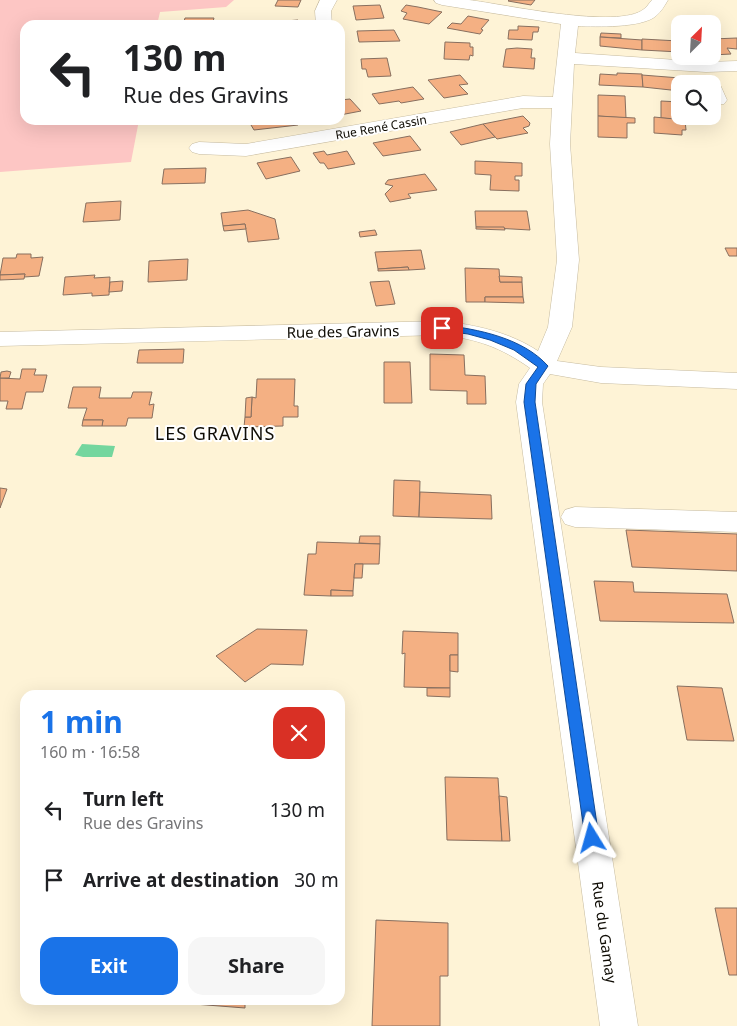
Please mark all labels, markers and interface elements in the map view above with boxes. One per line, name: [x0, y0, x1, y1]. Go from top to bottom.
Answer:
north arrow: [671, 15, 721, 65]
map controls: [671, 15, 721, 125]
text: 130 m: [123, 34, 226, 81]
icon: left: [40, 40, 105, 105]
button: search: [671, 75, 721, 125]
text: Rue des Gravins: [123, 79, 289, 109]
street label: Rue René Cassin: [334, 111, 428, 143]
pin: [421, 307, 463, 349]
icon: arrive: [428, 314, 456, 342]
street label: Rue des Gravins: [286, 320, 400, 342]
district label: LES GRAVINS: [155, 421, 275, 445]
text: 1 min: [40, 701, 123, 742]
button: close: [273, 707, 325, 759]
text: 160 m · 16:58: [40, 741, 140, 763]
text: Turn left: [83, 786, 164, 812]
icon: left: [40, 796, 68, 824]
text: 130 m: [270, 797, 325, 823]
position arrow: [565, 811, 617, 863]
text: Rue des Gravins: [83, 812, 203, 834]
icon: arrive: [40, 866, 68, 894]
text: Arrive at destination: [83, 867, 279, 893]
text: 30 m: [294, 867, 339, 893]
street label: Rue du Gamay: [588, 880, 622, 985]
button: Exit: [40, 937, 178, 995]
button: Share: [188, 937, 325, 995]

